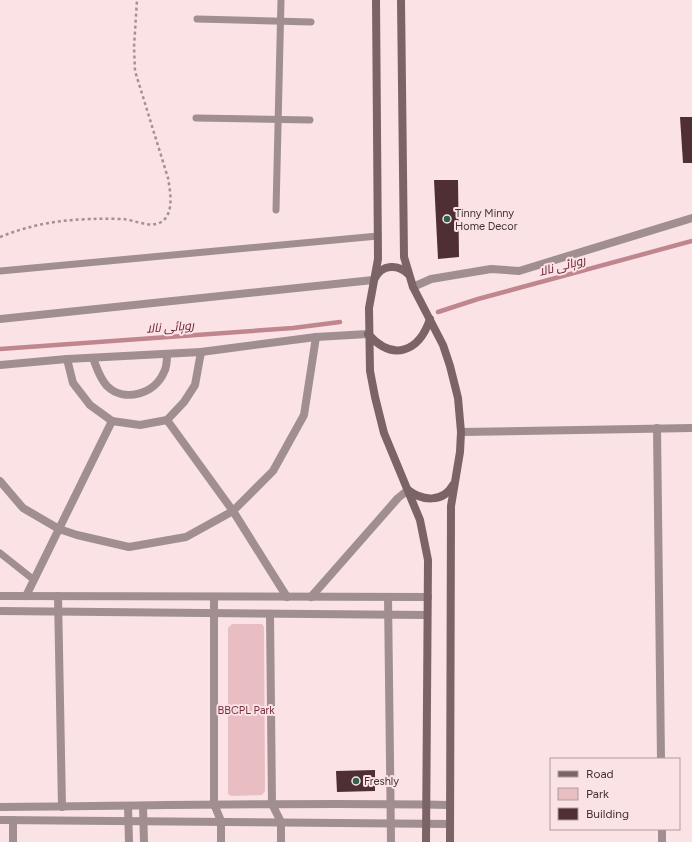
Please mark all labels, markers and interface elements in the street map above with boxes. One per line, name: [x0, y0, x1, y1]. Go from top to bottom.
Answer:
place label: Tinny Minny Home Decor: [455, 207, 518, 233]
marker: Tinny Minny Home Decor: [442, 214, 452, 224]
water label: روہائی نالا: [537, 253, 588, 280]
water label: روہائی نالا: [146, 318, 195, 337]
park label: BBCPL Park: [217, 704, 275, 717]
legend: [550, 758, 680, 830]
text: Road: [586, 767, 614, 781]
place label: Freshly: [364, 775, 399, 788]
marker: Freshly: [351, 776, 361, 786]
text: Park: [586, 787, 609, 801]
text: Building: [586, 807, 629, 821]

